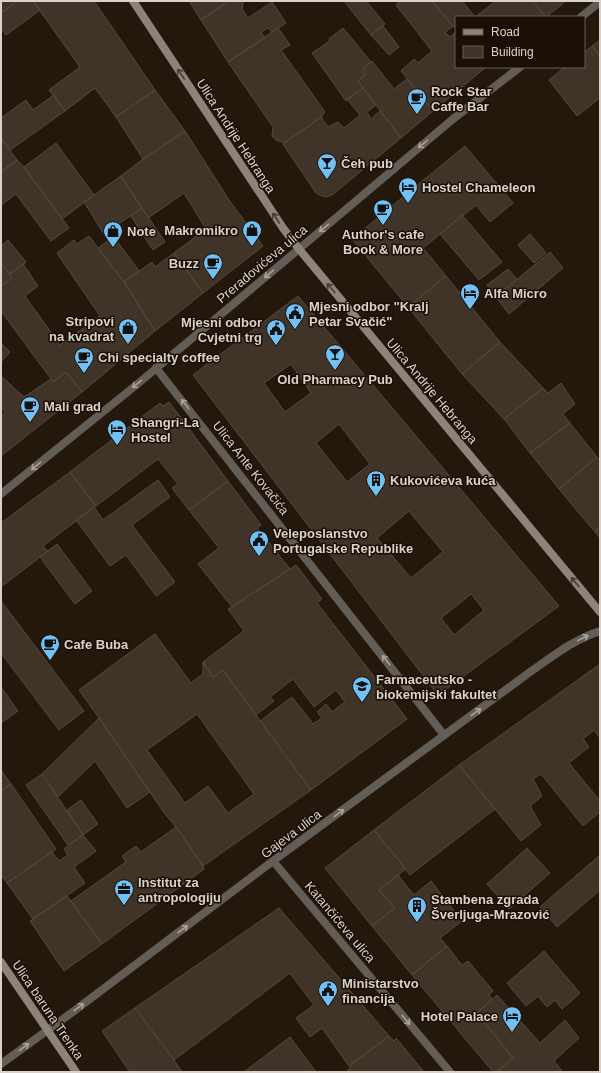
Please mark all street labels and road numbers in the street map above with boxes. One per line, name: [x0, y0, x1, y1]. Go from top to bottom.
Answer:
street label: Ulica Andrije Hebranga: [193, 76, 279, 196]
street label: Preradovićeva ulica: [214, 221, 311, 306]
street label: Ulica Andrije Hebranga: [384, 335, 481, 447]
street label: Ulica Ante Kovačića: [210, 418, 293, 518]
street label: Gajeva ulica: [258, 806, 325, 862]
street label: Katančićeva ulica: [302, 878, 379, 966]
street label: Ulica baruna Trenka: [9, 958, 87, 1063]

